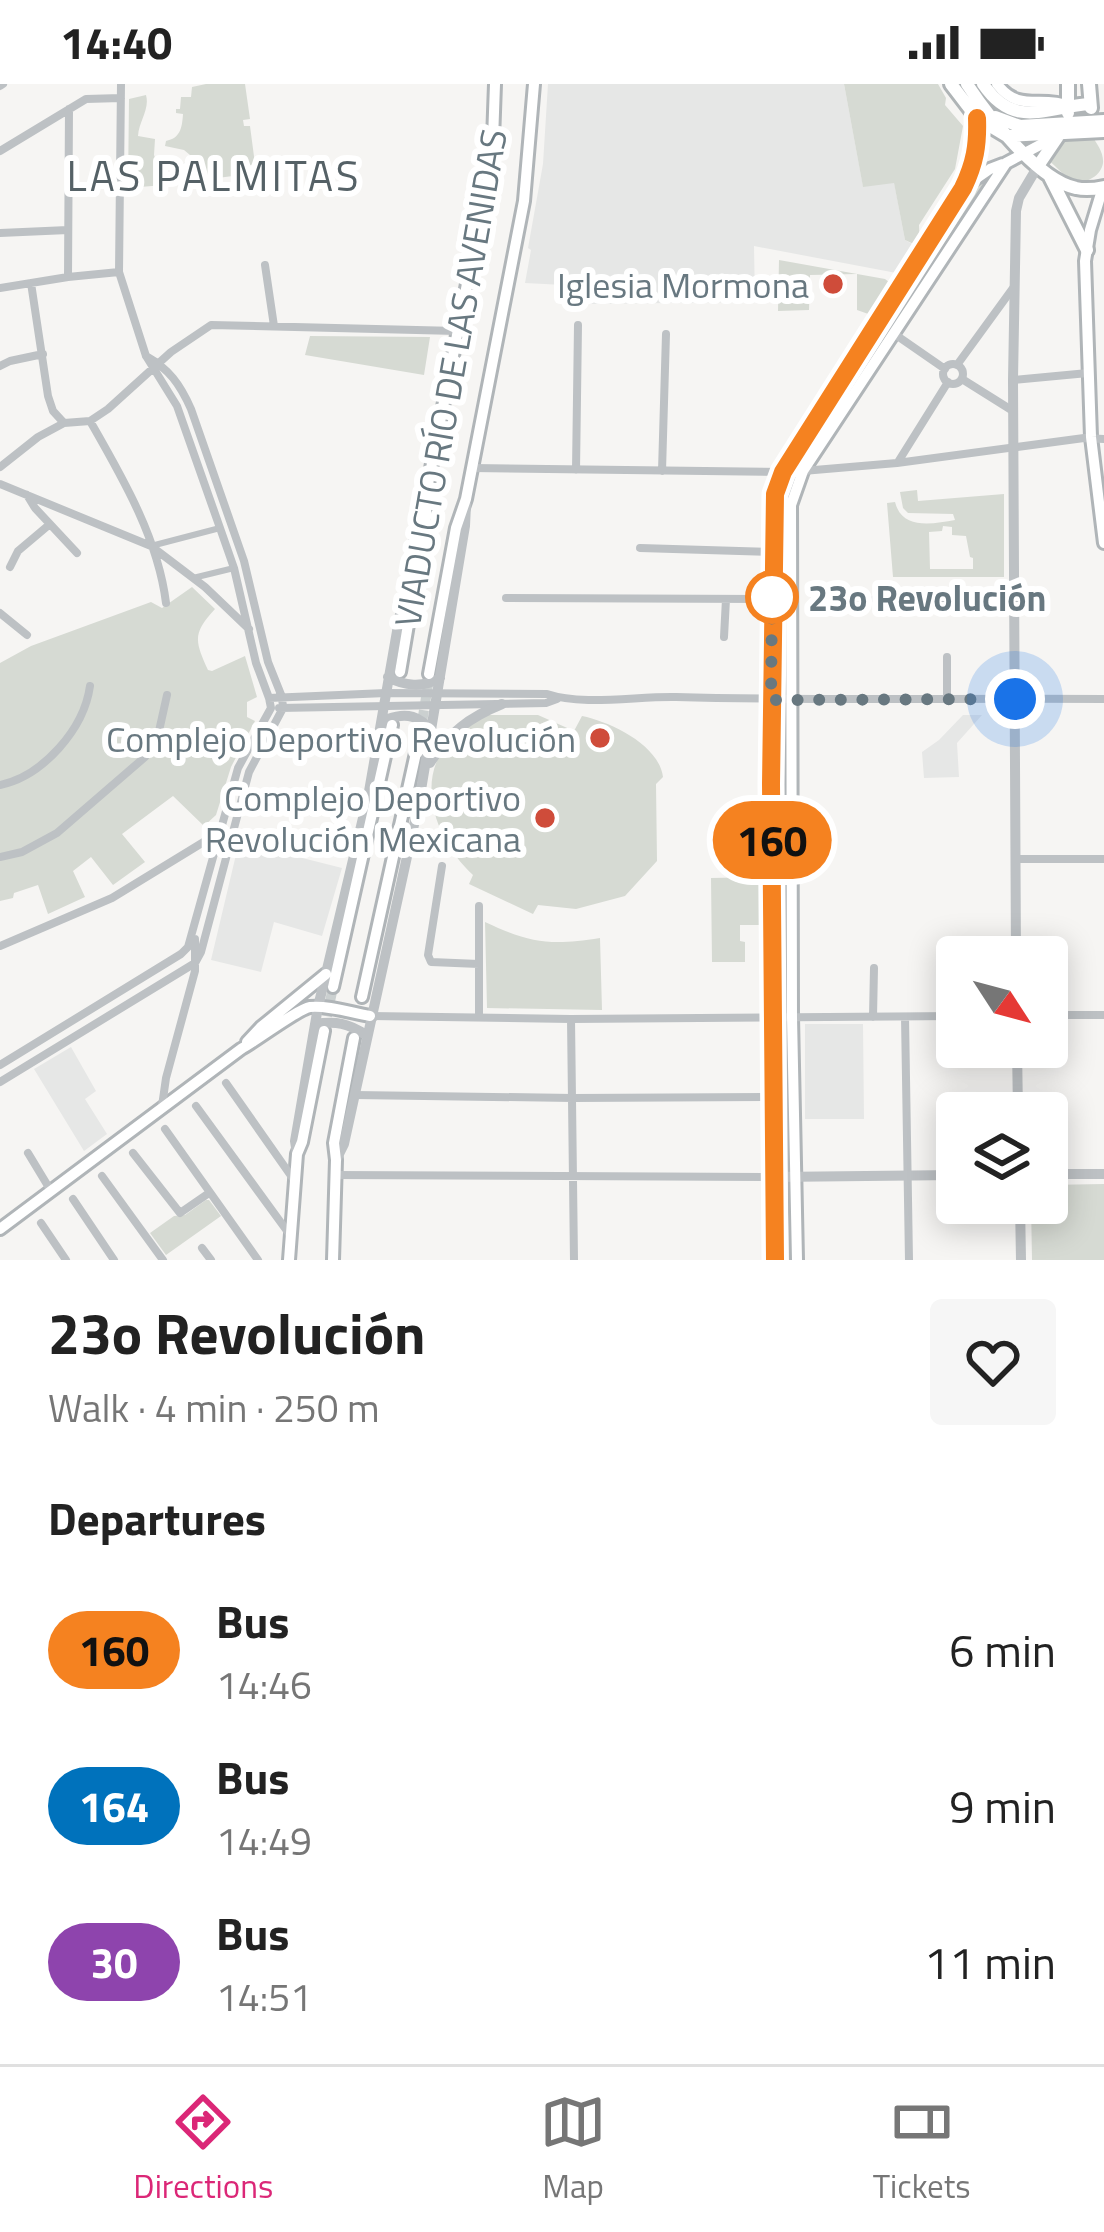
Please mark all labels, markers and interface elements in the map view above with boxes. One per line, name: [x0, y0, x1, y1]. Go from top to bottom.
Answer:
text: 14:40: [60, 8, 172, 76]
street label: VIADUCTO RÍO DE LAS AVENIDAS: [379, 125, 521, 631]
district label: LAS PALMITAS: [67, 143, 361, 207]
place label: Iglesia Mormona: [557, 257, 809, 312]
marker: Iglesia Mormona: [820, 271, 846, 297]
place label: 23o Revolución: [808, 570, 1046, 625]
marker: 23o Revolución: [747, 572, 797, 622]
your location: [985, 669, 1045, 729]
place label: Complejo Deportivo Revolución: [106, 711, 576, 766]
marker: Complejo Deportivo Revolución: [587, 725, 613, 751]
place label: Complejo Deportivo Revolución Mexicana: [205, 770, 521, 866]
line badge: 160: [703, 801, 841, 879]
marker: Complejo Deportivo Revolución Mexicana: [532, 805, 558, 831]
text: 160: [737, 808, 807, 872]
north arrow: [936, 936, 1068, 1068]
map controls: [936, 936, 1068, 1224]
button: layers: [936, 1092, 1068, 1224]
text: 23o Revolución: [48, 1289, 426, 1376]
button: heart: [930, 1299, 1056, 1425]
text: Walk · 4 min · 250 m: [48, 1378, 380, 1437]
text: Departures: [48, 1484, 266, 1552]
text: Bus: [216, 1587, 290, 1655]
text: 6 min: [949, 1616, 1056, 1684]
text: 160: [79, 1618, 149, 1682]
text: 14:46: [216, 1655, 312, 1714]
text: Bus: [216, 1743, 290, 1811]
text: 9 min: [949, 1772, 1056, 1840]
text: 164: [79, 1774, 149, 1838]
text: 14:49: [216, 1811, 312, 1870]
text: Bus: [216, 1899, 290, 1967]
text: 11 min: [924, 1928, 1056, 1996]
text: 30: [90, 1930, 138, 1994]
text: 14:51: [216, 1967, 312, 2026]
tab: Directions: [133, 2089, 273, 2211]
tab: Map: [540, 2089, 606, 2211]
tab: Tickets: [873, 2089, 971, 2211]

